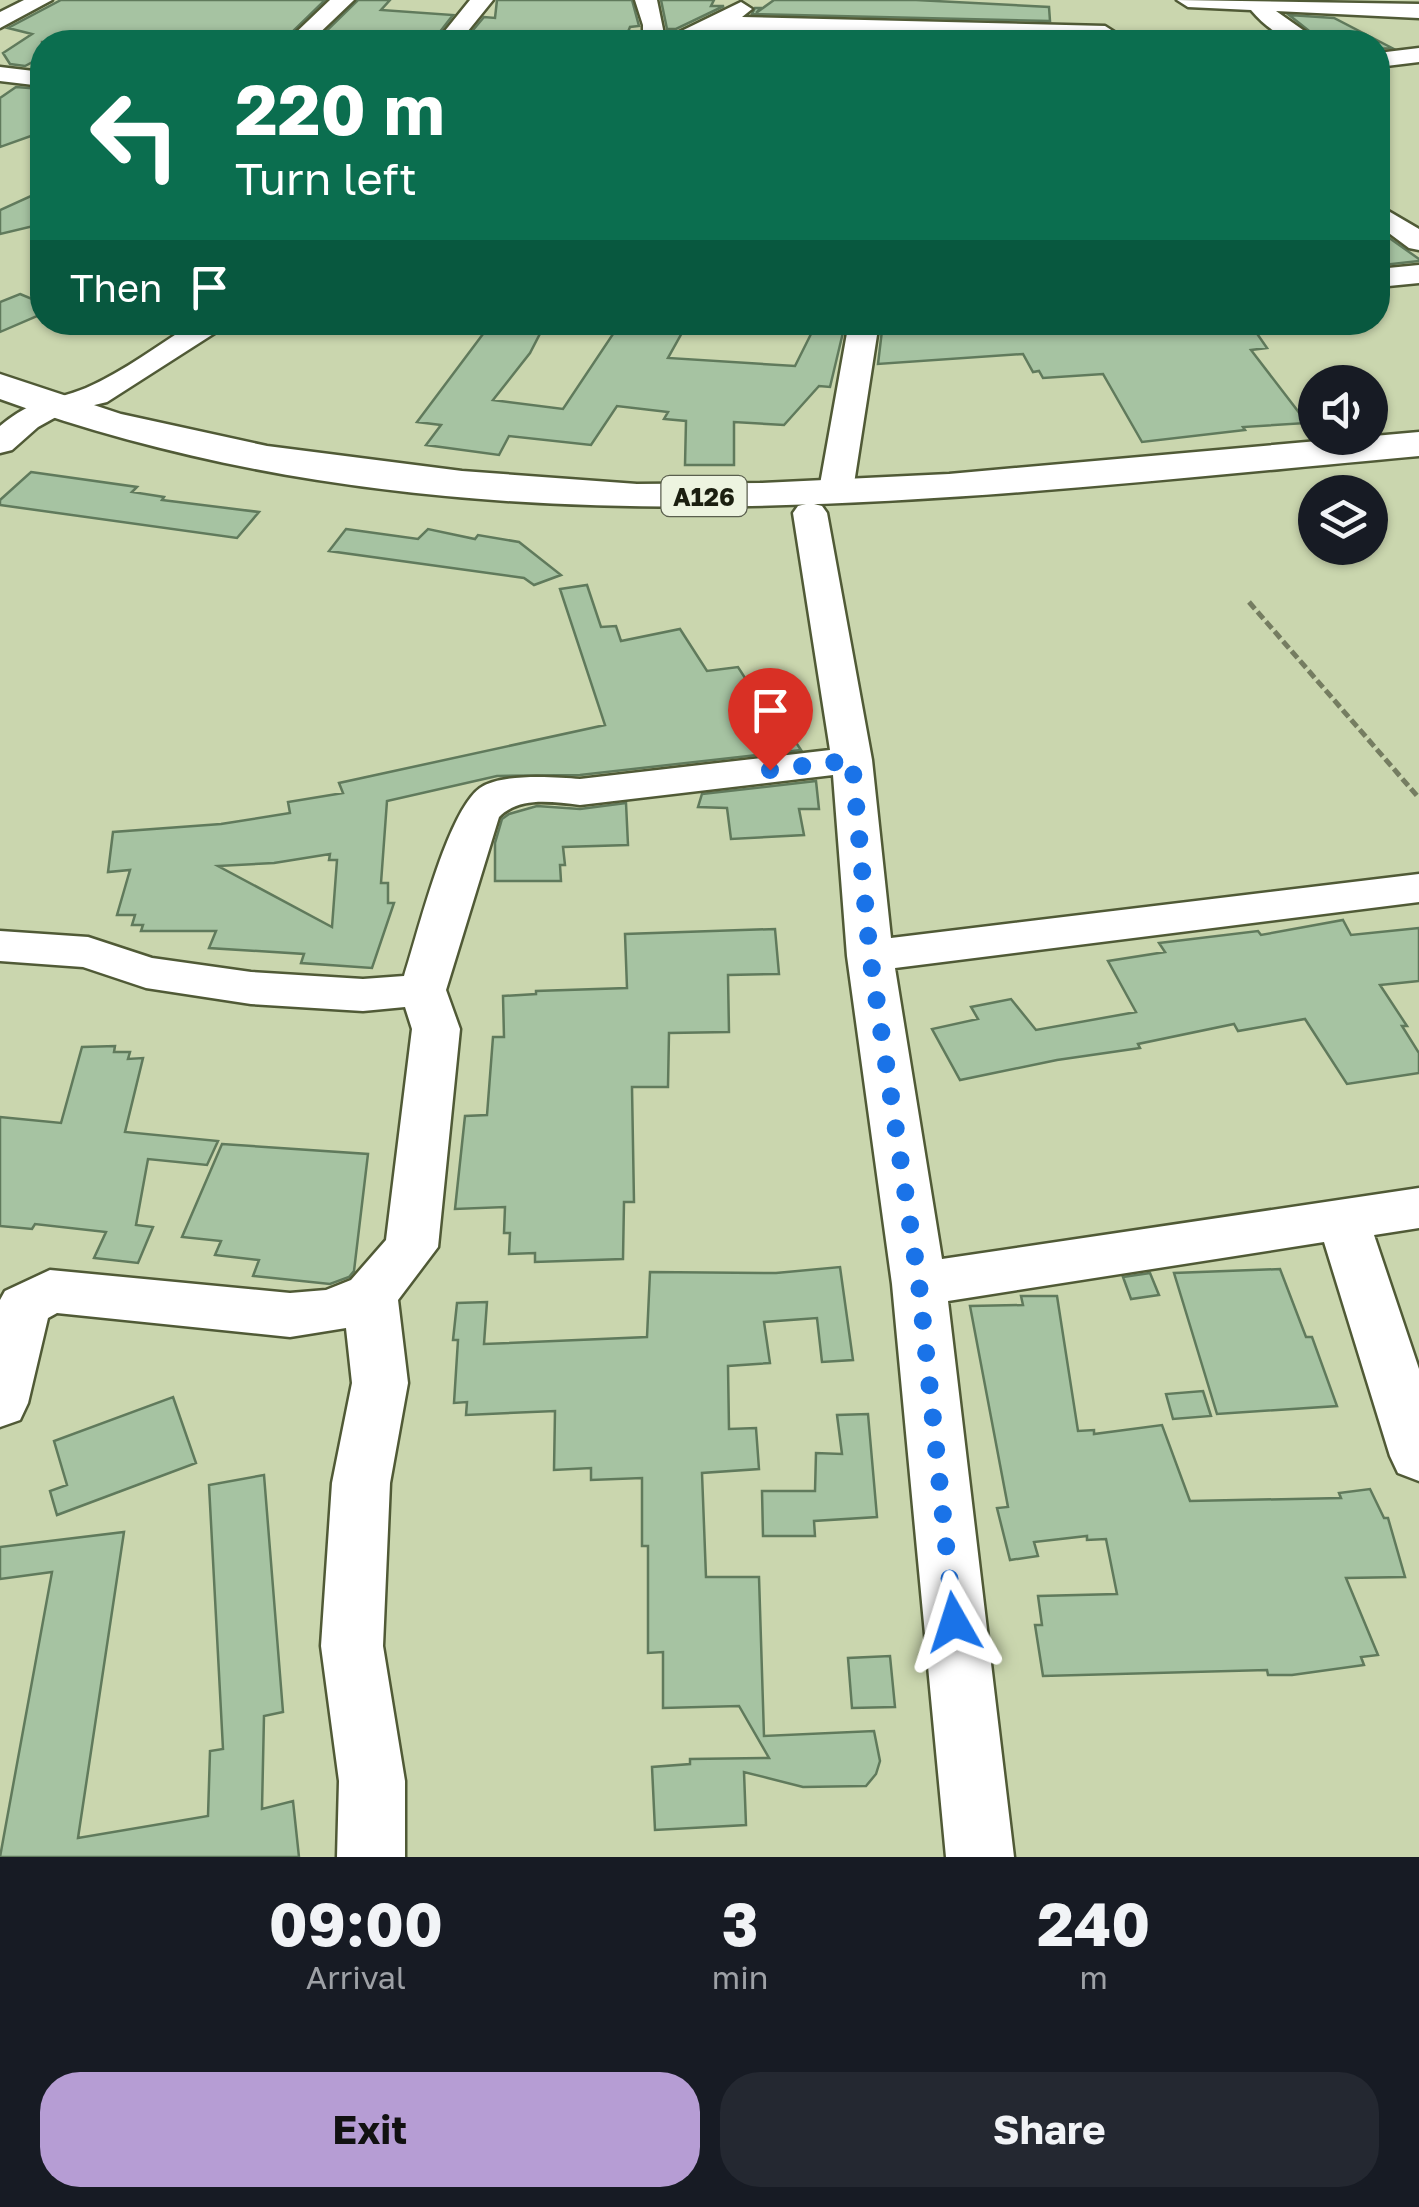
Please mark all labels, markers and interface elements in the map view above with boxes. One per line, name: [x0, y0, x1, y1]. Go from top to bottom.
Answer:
text: 220 m: [235, 66, 445, 150]
icon: left: [70, 70, 200, 200]
text: Turn left: [235, 151, 417, 205]
icon: arrive: [182, 260, 237, 315]
text: Then: [70, 265, 162, 310]
map controls: [1298, 365, 1388, 565]
button: sound: [1298, 365, 1388, 455]
button: layers: [1298, 475, 1388, 565]
road number: A126: [662, 476, 746, 516]
pin: [728, 668, 813, 771]
icon: arrive: [743, 683, 798, 738]
position arrow: [902, 1570, 1006, 1674]
text: 09:00: [269, 1887, 443, 1959]
text: 3: [722, 1887, 758, 1959]
text: 240: [1037, 1887, 1150, 1959]
text: Arrival: [306, 1958, 406, 1996]
text: min: [712, 1958, 768, 1996]
text: m: [1080, 1958, 1108, 1996]
button: Exit: [40, 2072, 700, 2187]
button: Share: [720, 2072, 1379, 2187]

